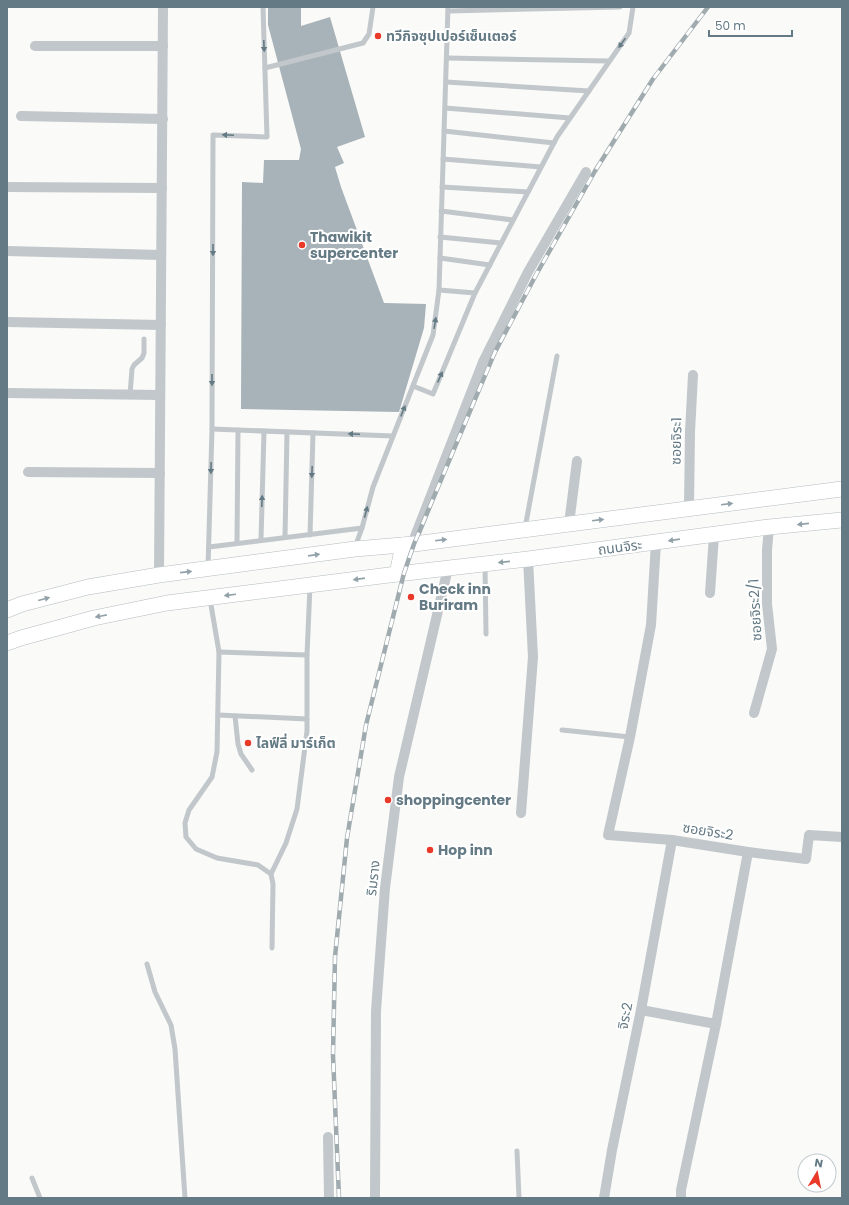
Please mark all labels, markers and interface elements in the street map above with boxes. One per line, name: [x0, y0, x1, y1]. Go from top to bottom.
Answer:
scale bar: [709, 12, 792, 38]
text: 50 m: [715, 17, 746, 34]
place label: ทวีกิจซุปเปอร์เซ็นเตอร์: [386, 26, 517, 46]
marker: ทวีกิจซุปเปอร์เซ็นเตอร์: [373, 31, 383, 41]
one-way arrow: [618, 38, 626, 49]
one-way arrow: [261, 40, 268, 52]
one-way arrow: [222, 132, 234, 139]
place label: Thawikit supercenter: [310, 227, 398, 263]
marker: Thawikit supercenter: [297, 240, 307, 250]
one-way arrow: [210, 244, 216, 257]
one-way arrow: [432, 317, 438, 329]
one-way arrow: [436, 371, 443, 383]
one-way arrow: [209, 374, 215, 387]
one-way arrow: [400, 404, 406, 416]
street label: ซอยจิระ1: [666, 417, 686, 465]
one-way arrow: [347, 431, 360, 437]
one-way arrow: [208, 462, 214, 475]
one-way arrow: [309, 466, 315, 479]
one-way arrow: [259, 494, 265, 507]
one-way arrow: [721, 500, 733, 507]
one-way arrow: [363, 506, 369, 518]
one-way arrow: [592, 517, 604, 523]
one-way arrow: [797, 521, 809, 527]
street label: ถนนจิระ: [597, 534, 644, 560]
one-way arrow: [435, 537, 447, 543]
one-way arrow: [668, 537, 680, 543]
one-way arrow: [308, 552, 320, 558]
one-way arrow: [497, 558, 510, 565]
one-way arrow: [179, 569, 192, 575]
one-way arrow: [353, 576, 365, 582]
street label: ซอยจิระ2/1: [743, 578, 767, 642]
place label: Check inn Buriram: [419, 579, 491, 615]
one-way arrow: [224, 592, 236, 598]
marker: Check inn Buriram: [406, 592, 416, 602]
one-way arrow: [38, 596, 50, 602]
one-way arrow: [95, 613, 108, 619]
place label: ไลฟ์ลี่ มาร์เก็ต: [256, 733, 336, 753]
marker: ไลฟ์ลี่ มาร์เก็ต: [243, 738, 253, 748]
place label: shoppingcenter: [396, 790, 511, 810]
marker: shoppingcenter: [383, 795, 393, 805]
street label: ซอยจิระ2: [681, 817, 735, 845]
place label: Hop inn: [438, 840, 493, 860]
marker: Hop inn: [425, 845, 435, 855]
street label: ริมราง: [361, 859, 385, 897]
street label: จิระ2: [613, 1001, 637, 1032]
north arrow: [797, 1153, 837, 1193]
text: N: [813, 1155, 824, 1172]

